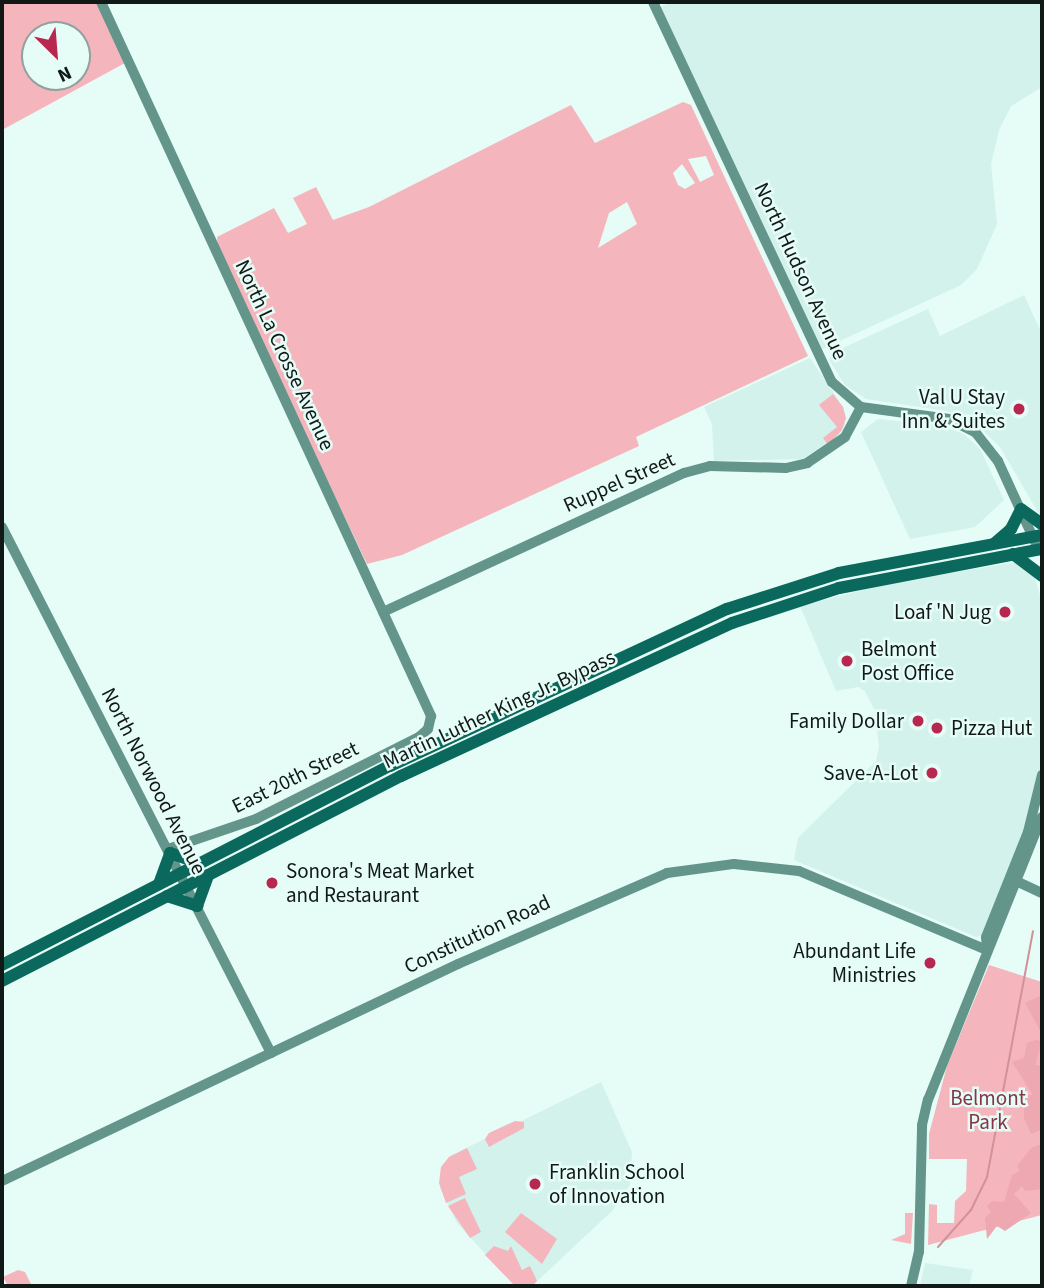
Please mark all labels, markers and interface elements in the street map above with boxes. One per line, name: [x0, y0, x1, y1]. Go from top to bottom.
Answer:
north arrow: [21, 21, 91, 91]
text: N: [53, 59, 76, 89]
street label: North Hudson Avenue: [749, 179, 853, 363]
street label: North La Crosse Avenue: [230, 256, 340, 454]
place label: Val U Stay Inn & Suites: [901, 384, 1005, 434]
marker: Val U Stay Inn & Suites: [1011, 401, 1027, 417]
street label: Ruppel Street: [559, 446, 679, 518]
place label: Loaf 'N Jug: [894, 599, 991, 625]
marker: Loaf 'N Jug: [997, 604, 1013, 620]
place label: Belmont Post Office: [861, 636, 954, 686]
street label: Martin Luther King Jr. Bypass: [379, 644, 619, 774]
marker: Belmont Post Office: [839, 653, 855, 669]
street label: North Norwood Avenue: [96, 684, 212, 878]
place label: Family Dollar: [789, 708, 904, 734]
marker: Family Dollar: [910, 713, 926, 729]
place label: Pizza Hut: [951, 715, 1032, 741]
marker: Pizza Hut: [929, 720, 945, 736]
street label: East 20th Street: [228, 736, 362, 818]
place label: Save-A-Lot: [823, 760, 918, 786]
marker: Save-A-Lot: [924, 765, 940, 781]
place label: Sonora's Meat Market and Restaurant: [286, 858, 474, 908]
marker: Sonora's Meat Market and Restaurant: [264, 875, 280, 891]
street label: Constitution Road: [400, 889, 554, 979]
place label: Abundant Life Ministries: [793, 938, 916, 988]
marker: Abundant Life Ministries: [922, 955, 938, 971]
park label: Belmont Park: [950, 1085, 1026, 1135]
place label: Franklin School of Innovation: [549, 1159, 685, 1209]
marker: Franklin School of Innovation: [527, 1176, 543, 1192]

